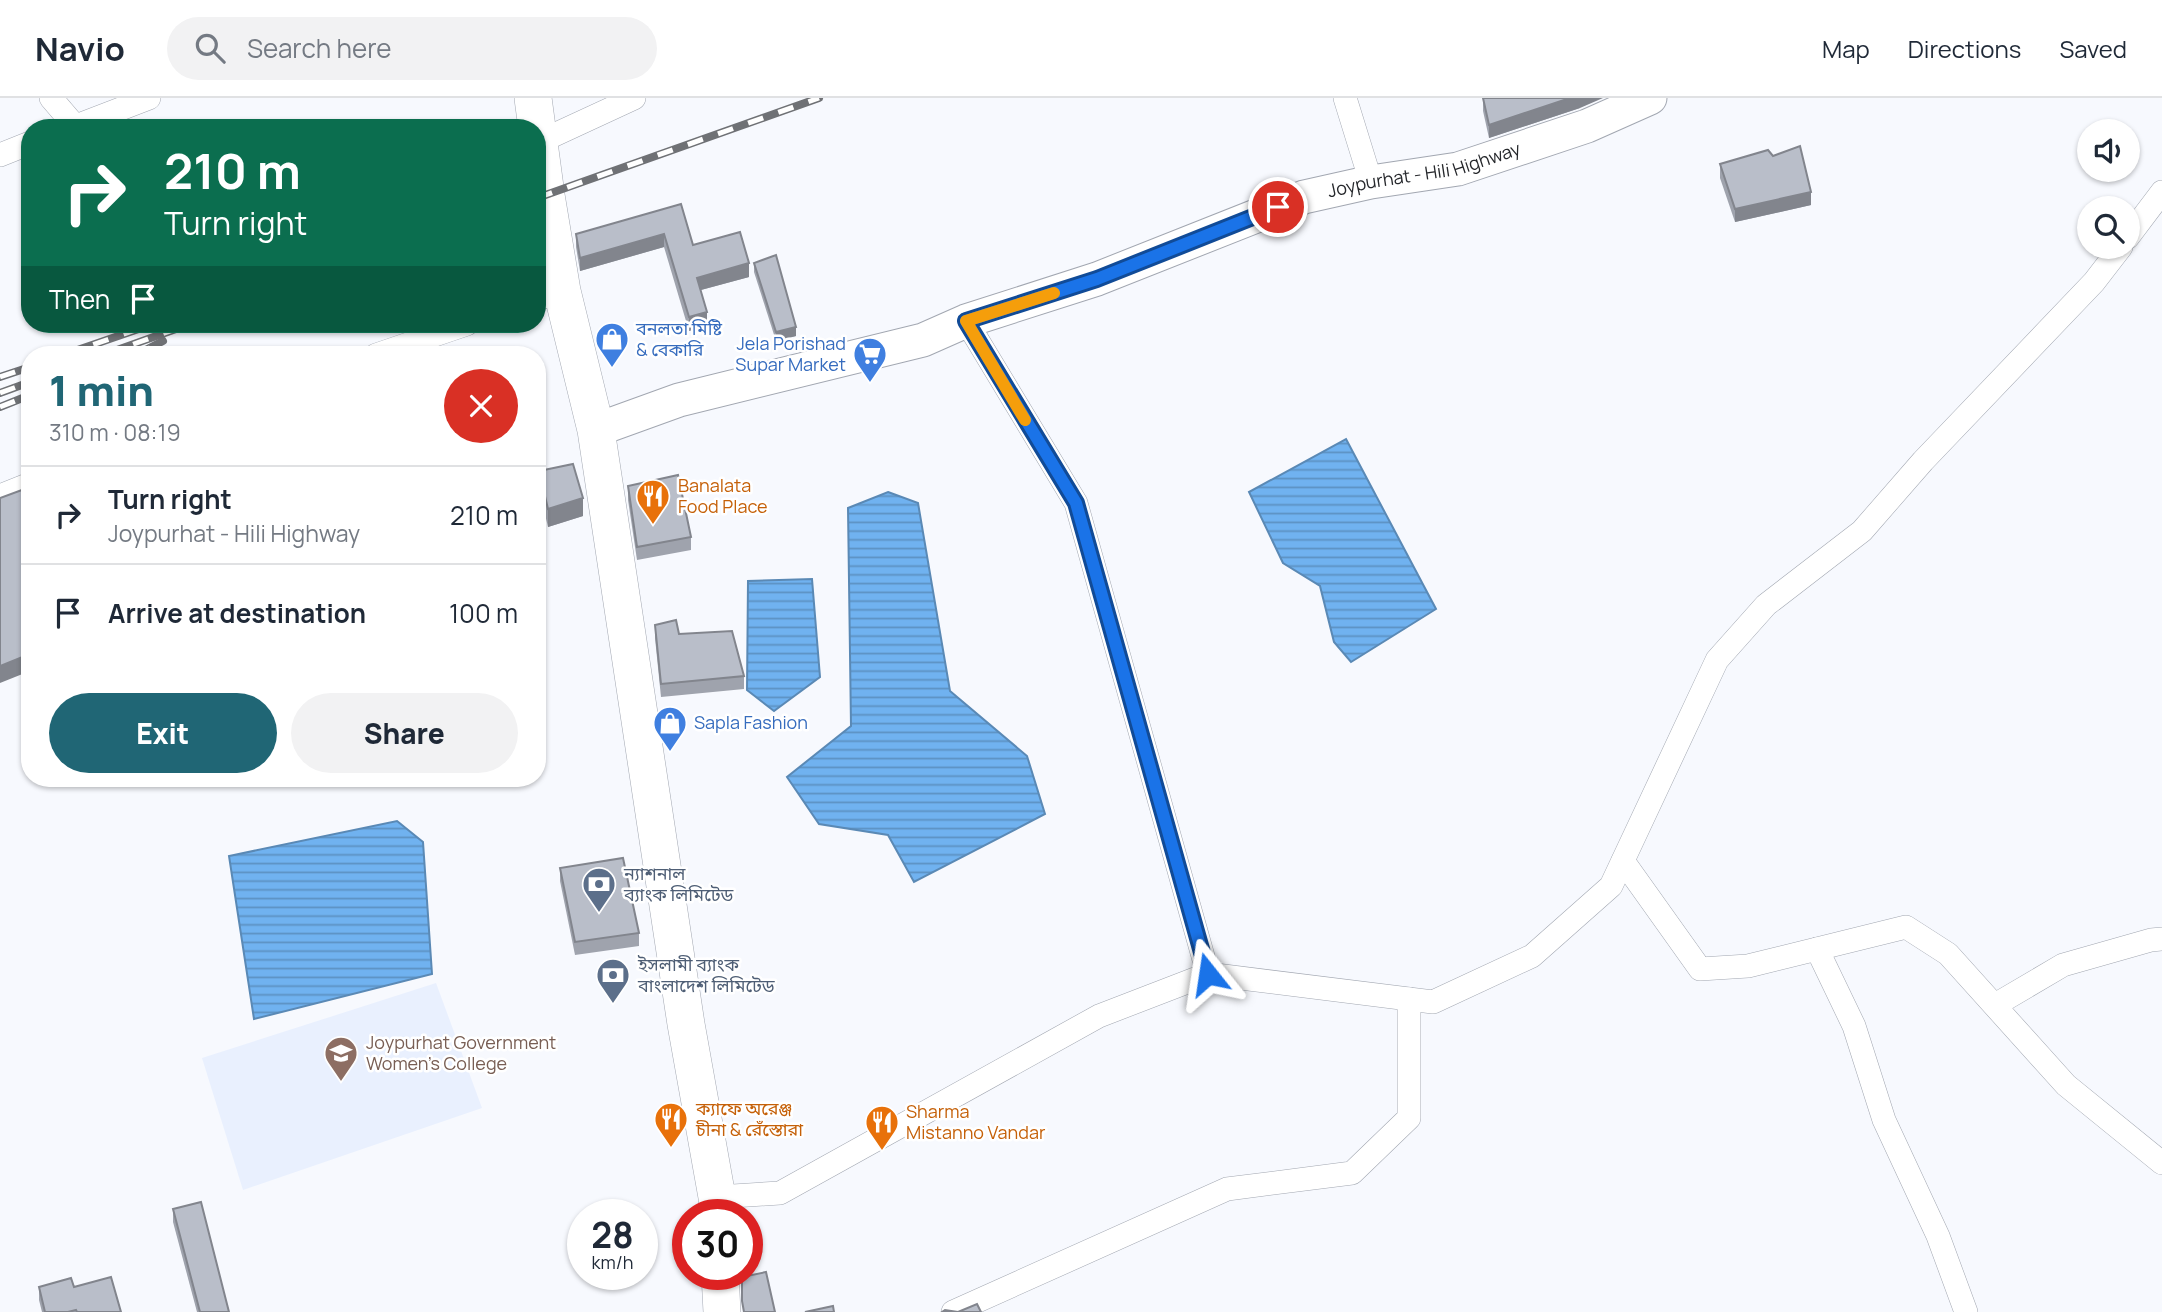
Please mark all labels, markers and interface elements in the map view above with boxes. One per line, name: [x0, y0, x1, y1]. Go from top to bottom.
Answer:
search box: [167, 17, 657, 80]
text: Navio: [35, 26, 125, 71]
icon: search: [191, 29, 229, 67]
text: Search here: [247, 30, 391, 66]
text: Map: [1822, 32, 1870, 65]
text: Directions: [1908, 32, 2021, 65]
text: Saved: [2059, 32, 2127, 65]
map controls: [2077, 119, 2140, 259]
button: sound: [2077, 119, 2140, 182]
street label: Joypurhat - Hili Highway: [1325, 136, 1524, 202]
text: 210 m: [164, 137, 301, 204]
icon: right: [49, 147, 140, 238]
pin: [1248, 177, 1308, 237]
icon: arrive: [1259, 188, 1297, 226]
button: search: [2077, 196, 2140, 259]
text: Turn right: [164, 201, 307, 245]
icon: arrive: [124, 280, 162, 318]
text: Then: [49, 281, 110, 317]
place label: বনলতা মিষ্টি & বেকারি: [635, 316, 722, 361]
shop icon: বনলতা মিষ্টি & বেকারি: [593, 320, 631, 369]
place label: Jela Porishad Supar Market: [735, 331, 846, 376]
supermarket icon: Jela Porishad Supar Market: [851, 335, 889, 384]
text: 1 min: [49, 361, 154, 419]
button: close: [444, 369, 518, 443]
text: 310 m · 08:19: [49, 416, 181, 448]
place label: Banalata Food Place: [678, 473, 768, 518]
restaurant icon: Banalata Food Place: [634, 477, 672, 526]
text: Turn right: [108, 481, 232, 517]
icon: right: [49, 496, 87, 534]
text: 210 m: [450, 497, 518, 533]
text: Joypurhat - Hili Highway: [108, 517, 360, 549]
icon: arrive: [49, 594, 87, 632]
text: Arrive at destination: [108, 595, 366, 631]
text: 100 m: [449, 595, 518, 631]
button: Exit: [49, 693, 277, 773]
button: Share: [291, 693, 518, 773]
shop icon: Sapla Fashion: [651, 704, 689, 753]
place label: Sapla Fashion: [694, 710, 808, 734]
place label: ন্যাশনাল ব্যাংক লিমিটেড: [623, 861, 733, 906]
bank icon: ন্যাশনাল ব্যাংক লিমিটেড: [580, 865, 618, 914]
position arrow: [1171, 937, 1245, 1011]
place label: ইসলামী ব্যাংক বাংলাদেশ লিমিটেড: [637, 952, 775, 997]
bank icon: ইসলামী ব্যাংক বাংলাদেশ লিমিটেড: [594, 956, 632, 1005]
place label: Joypurhat Government Women's College: [366, 1030, 556, 1075]
school or university icon: Joypurhat Government Women's College: [322, 1034, 360, 1083]
place label: ক্যাফে অরেঞ্জ চীনা & রেঁস্তোরা: [695, 1096, 803, 1141]
place label: Sharma Mistanno Vandar: [906, 1099, 1046, 1144]
restaurant icon: ক্যাফে অরেঞ্জ চীনা & রেঁস্তোরা: [652, 1100, 690, 1149]
restaurant icon: Sharma Mistanno Vandar: [863, 1103, 901, 1152]
speed limit sign: 30: [672, 1199, 763, 1290]
text: 28: [591, 1211, 634, 1259]
text: km/h: [592, 1250, 633, 1274]

